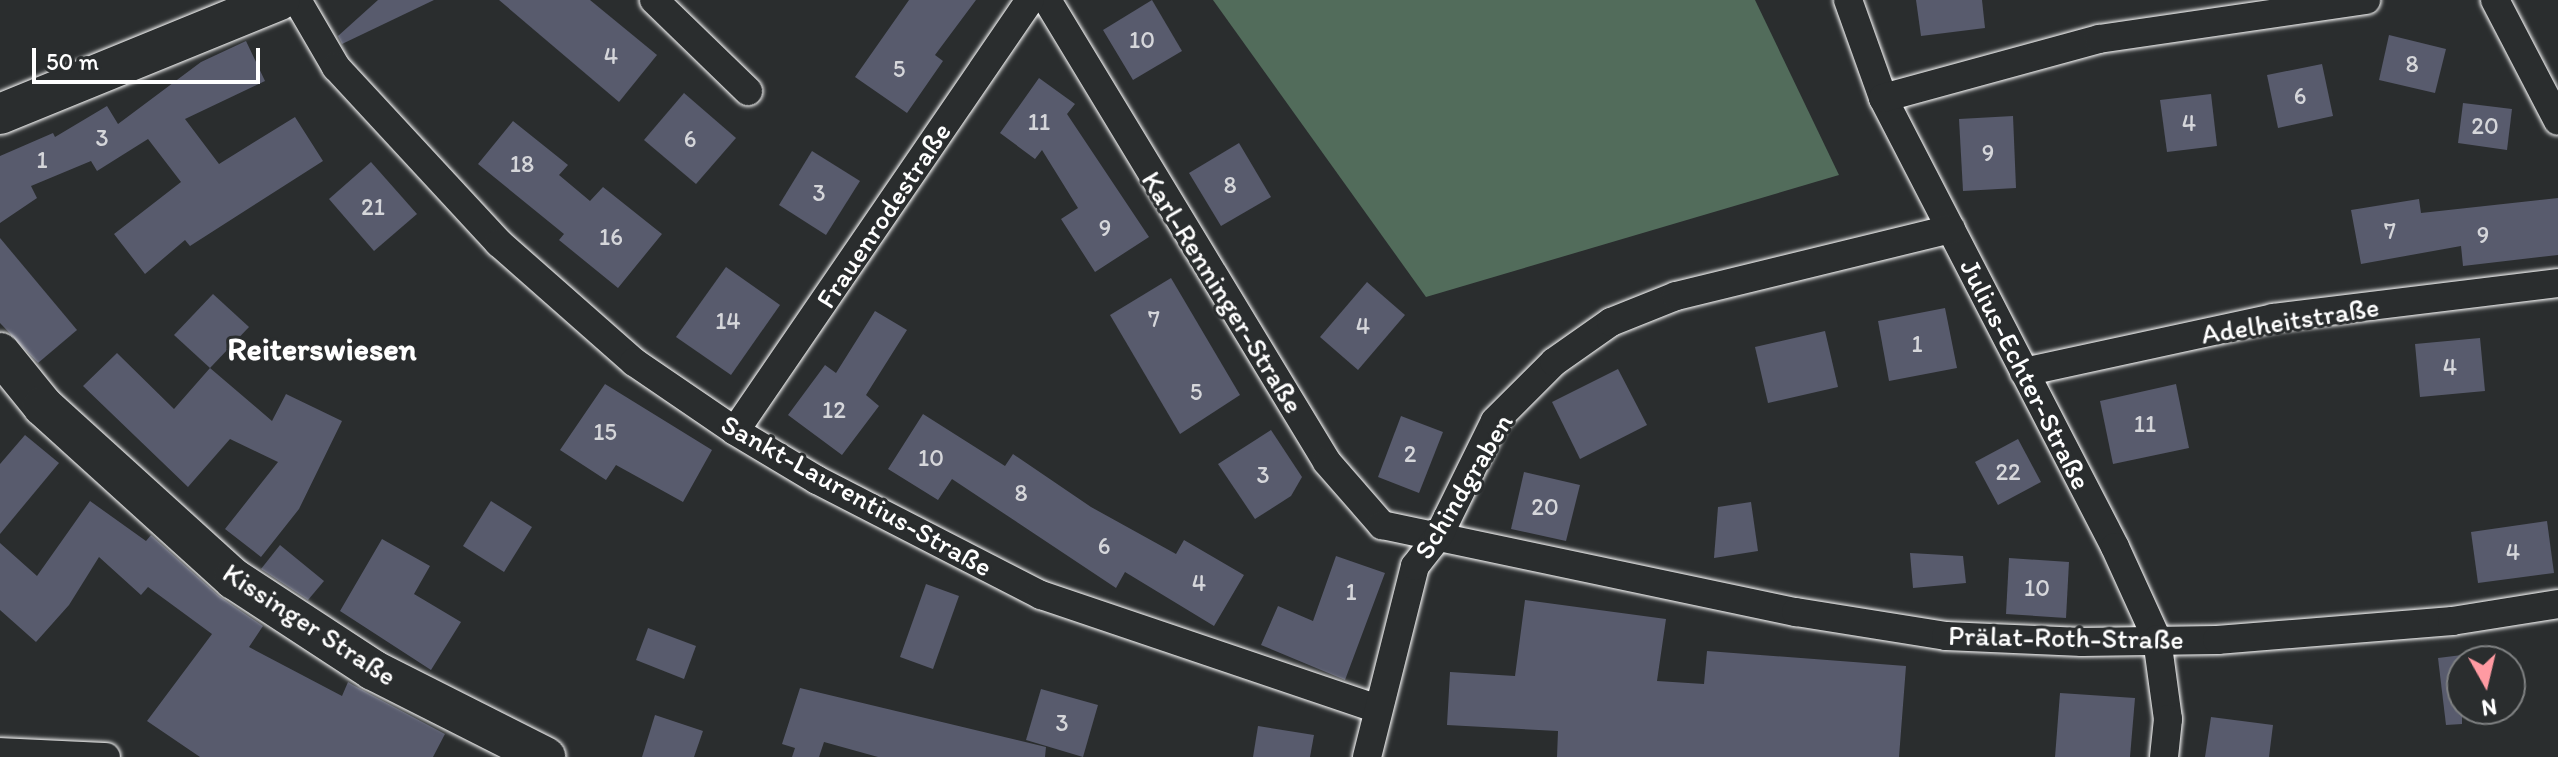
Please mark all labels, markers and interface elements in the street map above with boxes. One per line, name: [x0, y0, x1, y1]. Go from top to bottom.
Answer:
house number: 10: [1129, 26, 1155, 54]
scale bar: [36, 32, 264, 82]
house number: 4: [604, 42, 618, 70]
text: 50 m: [46, 47, 99, 76]
house number: 8: [2405, 50, 2419, 78]
house number: 5: [893, 55, 905, 83]
house number: 6: [2294, 82, 2306, 110]
house number: 11: [1028, 108, 1050, 136]
house number: 4: [2182, 109, 2196, 137]
house number: 20: [2471, 112, 2499, 140]
street label: Frauenrodestraße: [808, 116, 958, 314]
house number: 3: [95, 124, 109, 152]
house number: 6: [684, 125, 696, 153]
house number: 9: [1982, 139, 1994, 167]
house number: 1: [36, 146, 48, 174]
house number: 18: [510, 150, 534, 178]
street label: Karl-Renninger-Straße: [1135, 165, 1311, 419]
house number: 8: [1223, 171, 1237, 199]
house number: 3: [812, 179, 826, 207]
house number: 21: [361, 193, 385, 221]
house number: 9: [1099, 214, 1111, 242]
house number: 7: [2384, 217, 2396, 245]
house number: 9: [2477, 221, 2489, 249]
house number: 16: [599, 223, 623, 251]
street label: Julius-Echter-Straße: [1953, 253, 2099, 495]
street label: Adelheitstraße: [2199, 289, 2381, 351]
house number: 7: [1148, 305, 1160, 333]
house number: 14: [715, 307, 741, 335]
house number: 4: [1356, 312, 1370, 340]
district label: Reiterswiesen: [227, 330, 417, 368]
house number: 1: [1911, 330, 1923, 358]
house number: 4: [2443, 353, 2457, 381]
house number: 5: [1190, 378, 1202, 406]
house number: 12: [822, 396, 846, 424]
street label: Sankt-Laurentius-Straße: [716, 407, 998, 583]
street label: Schindgraben: [1406, 407, 1520, 565]
house number: 11: [2134, 410, 2156, 438]
house number: 15: [593, 418, 617, 446]
house number: 2: [1404, 440, 1416, 468]
house number: 10: [918, 444, 944, 472]
house number: 22: [1995, 458, 2021, 486]
house number: 3: [1256, 461, 1270, 489]
house number: 8: [1014, 479, 1028, 507]
house number: 20: [1531, 493, 1559, 521]
house number: 6: [1098, 532, 1110, 560]
house number: 4: [2506, 538, 2520, 566]
street label: Kissinger Straße: [217, 556, 403, 692]
house number: 4: [1192, 569, 1206, 597]
house number: 10: [2024, 574, 2050, 602]
house number: 1: [1345, 578, 1357, 606]
street label: Prälat-Roth-Straße: [1948, 618, 2184, 656]
north arrow: [2446, 645, 2526, 725]
text: N: [2480, 693, 2498, 722]
house number: 3: [1055, 709, 1069, 737]

